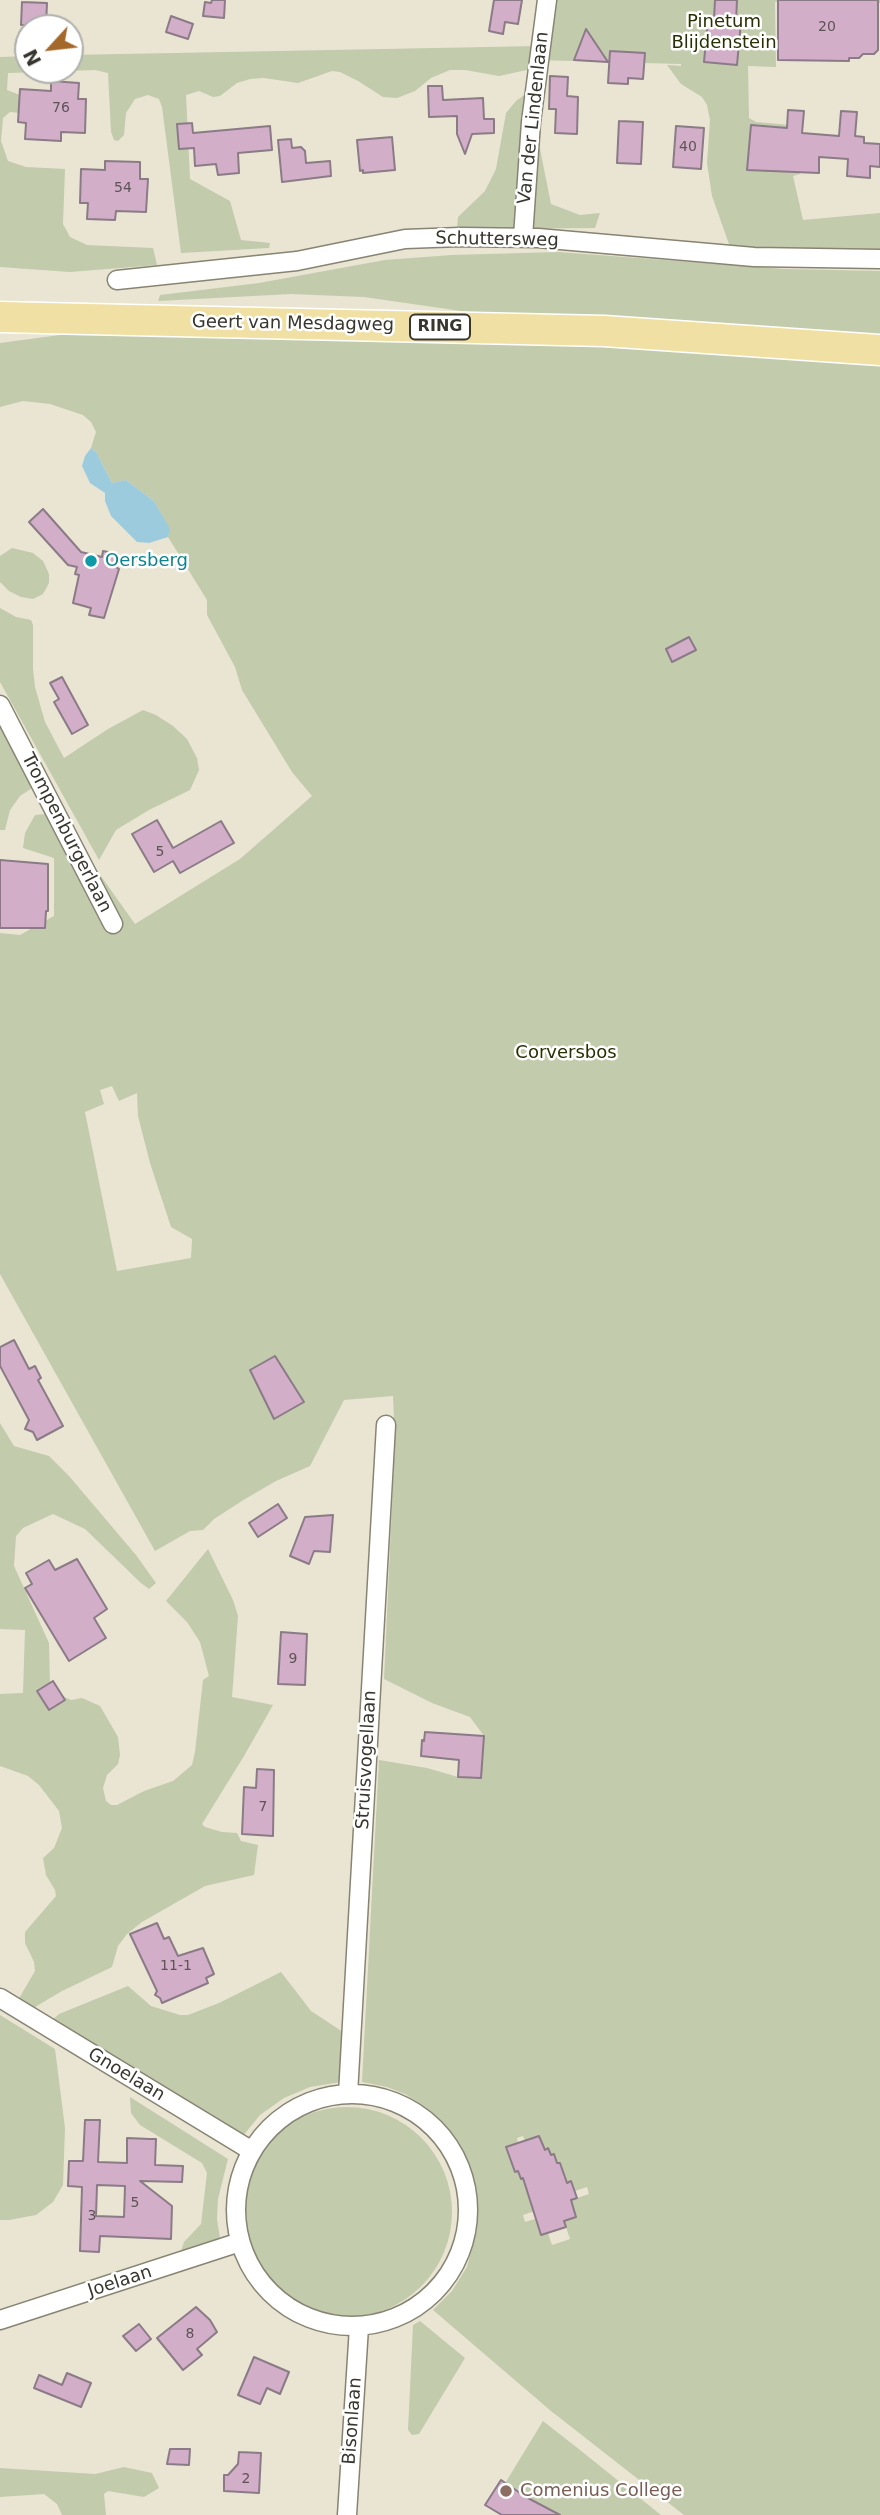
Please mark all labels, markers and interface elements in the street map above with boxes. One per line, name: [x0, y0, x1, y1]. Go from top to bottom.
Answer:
park label: Pinetum Blijdenstein: [671, 11, 777, 54]
north arrow: [14, 14, 84, 84]
house number: 20: [818, 19, 836, 35]
street label: Van der Lindenlaan: [514, 31, 554, 205]
text: N: [19, 46, 45, 70]
house number: 76: [52, 100, 70, 116]
house number: 40: [679, 139, 697, 155]
house number: 54: [114, 180, 132, 196]
street label: Schuttersweg: [435, 228, 559, 252]
street label: Geert van Mesdagweg: [192, 311, 394, 337]
road number: RING: [410, 314, 470, 340]
place label: Oersberg: [105, 550, 188, 572]
marker: Oersberg: [83, 553, 99, 569]
street label: Trompenburgerlaan: [16, 750, 116, 916]
house number: 5: [156, 844, 164, 860]
park label: Corversbos: [515, 1042, 617, 1064]
house number: 9: [289, 1651, 297, 1667]
street label: Struisvogellaan: [353, 1690, 381, 1830]
house number: 7: [259, 1799, 267, 1815]
house number: 11-1: [160, 1958, 192, 1974]
street label: Gnoelaan: [84, 2044, 168, 2106]
house number: 5: [131, 2195, 139, 2211]
house number: 3: [88, 2208, 96, 2224]
street label: Joelaan: [85, 2262, 155, 2302]
house number: 8: [186, 2326, 194, 2342]
street label: Bisonlaan: [339, 2377, 367, 2465]
house number: 2: [242, 2471, 250, 2487]
place label: Comenius College: [520, 2480, 682, 2502]
marker: Comenius College: [498, 2483, 514, 2499]

